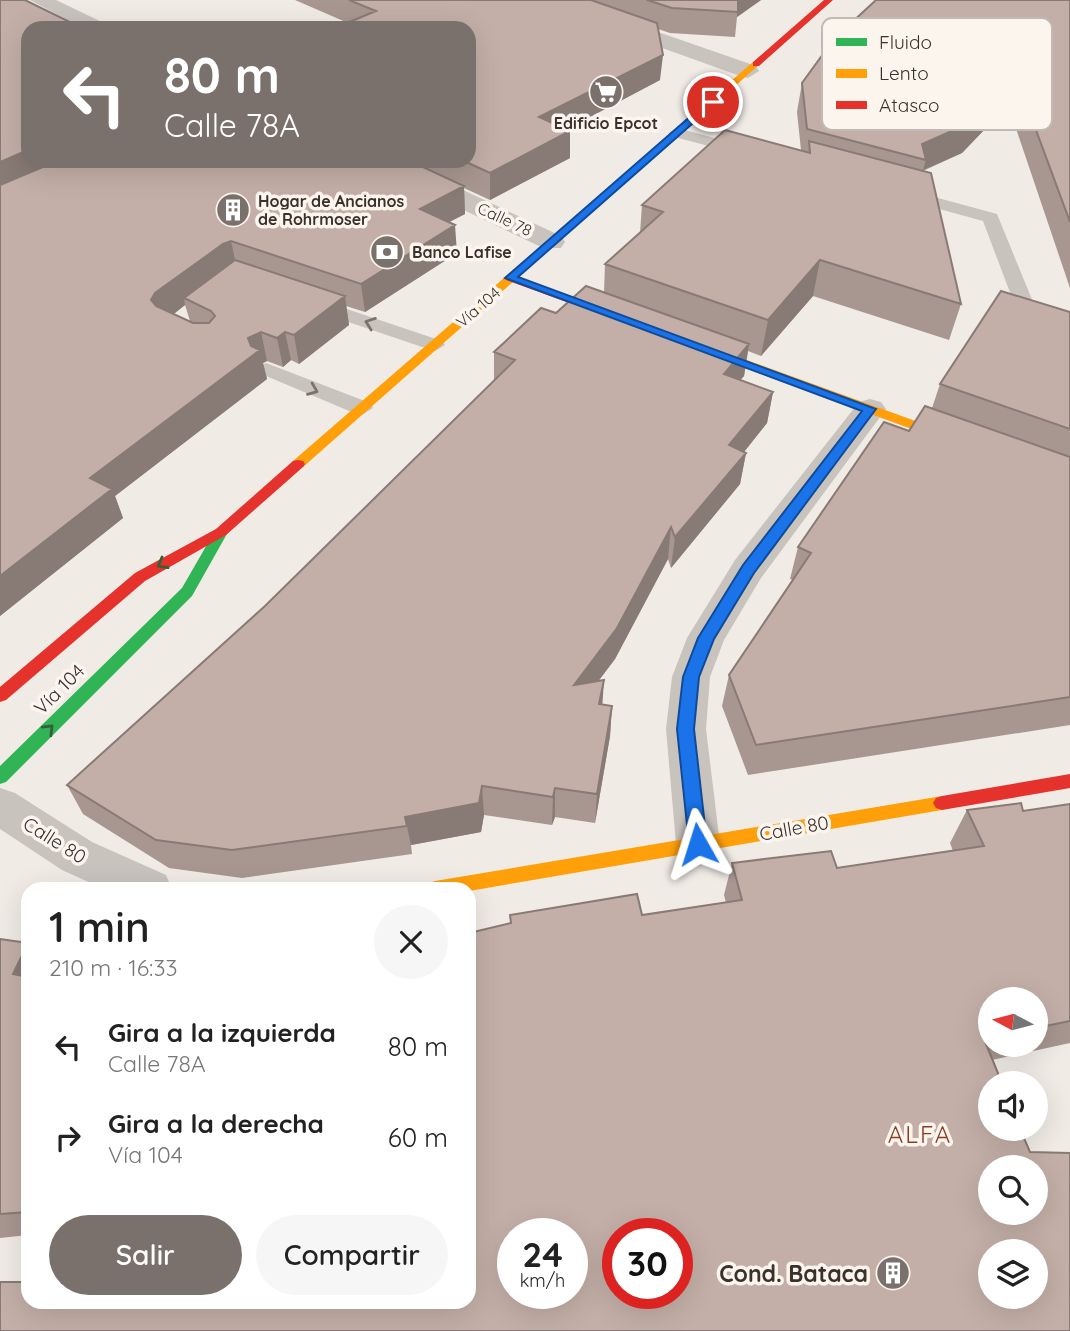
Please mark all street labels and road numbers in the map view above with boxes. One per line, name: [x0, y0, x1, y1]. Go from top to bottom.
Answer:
street label: Calle 78: [475, 198, 535, 240]
street label: Vía 104: [452, 282, 504, 332]
street label: Vía 104: [29, 659, 89, 719]
street label: Calle 80: [757, 810, 831, 846]
street label: Calle 80: [19, 811, 91, 869]

